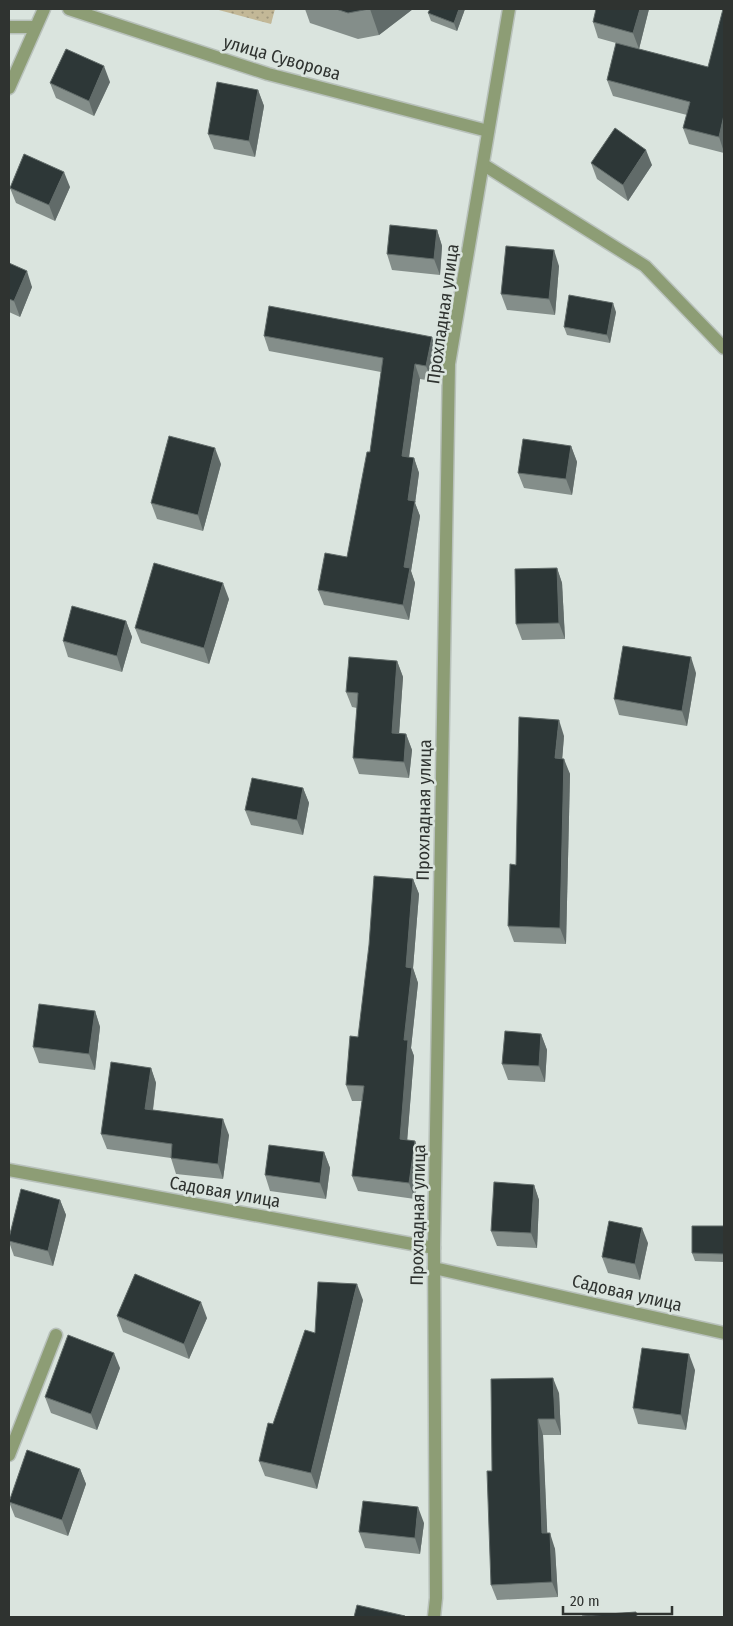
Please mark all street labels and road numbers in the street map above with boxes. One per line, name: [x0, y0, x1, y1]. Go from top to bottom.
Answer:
street label: улица Суворова: [221, 31, 343, 85]
street label: Прохладная улица: [422, 242, 464, 386]
street label: Прохладная улица: [412, 739, 436, 881]
street label: Прохладная улица: [406, 1144, 430, 1286]
street label: Садовая улица: [168, 1171, 282, 1213]
street label: Садовая улица: [570, 1270, 684, 1316]

